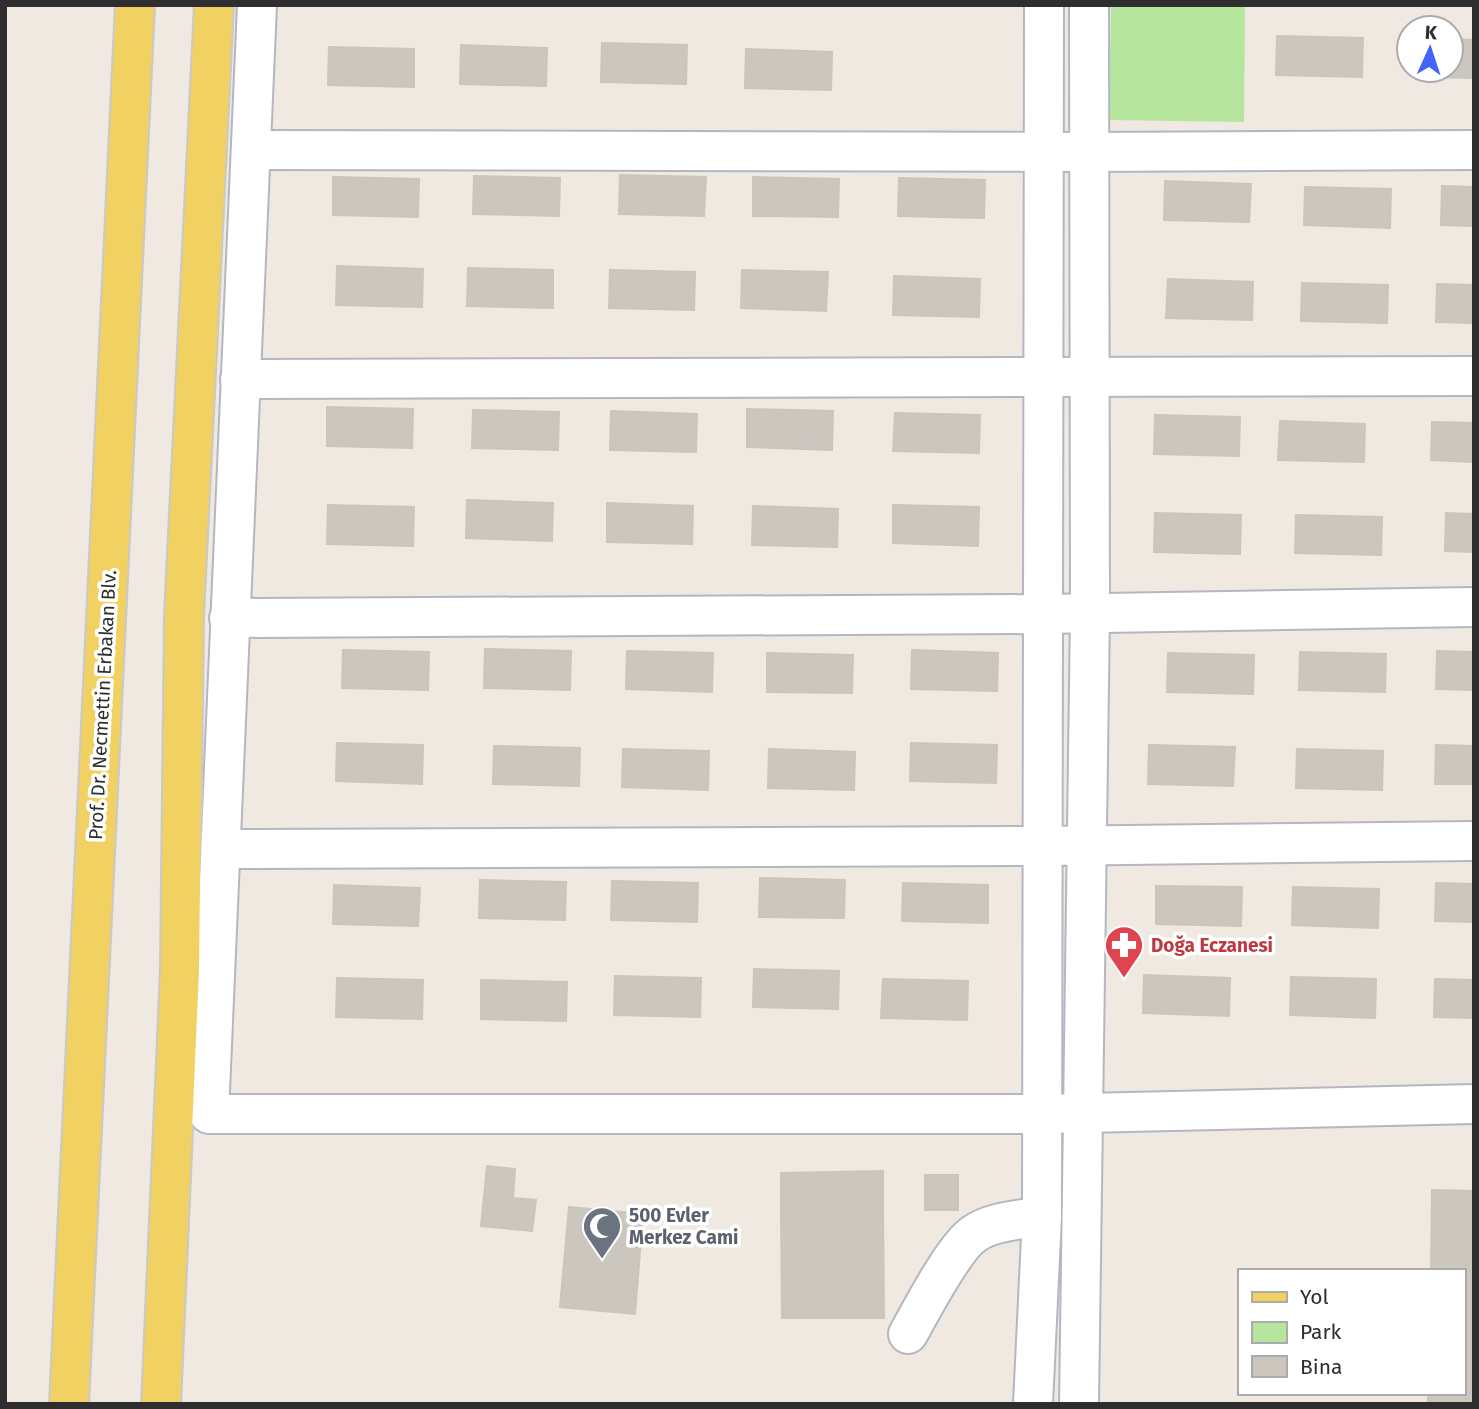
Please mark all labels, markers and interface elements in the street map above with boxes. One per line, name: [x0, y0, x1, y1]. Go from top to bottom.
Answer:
north arrow: [1395, 14, 1465, 84]
text: K: [1424, 21, 1438, 44]
street label: Prof. Dr. Necmettin Erbakan Blv.: [84, 569, 121, 841]
pharmacy icon: Doğa Eczanesi: [1103, 924, 1145, 979]
place label: Doğa Eczanesi: [1151, 934, 1273, 957]
place label: 500 Evler Merkez Cami: [629, 1204, 738, 1249]
mosque icon: 500 Evler Merkez Cami: [581, 1205, 623, 1260]
legend: [1238, 1269, 1465, 1395]
text: Yol: [1300, 1284, 1329, 1310]
text: Park: [1300, 1319, 1342, 1345]
text: Bina: [1300, 1354, 1342, 1380]

